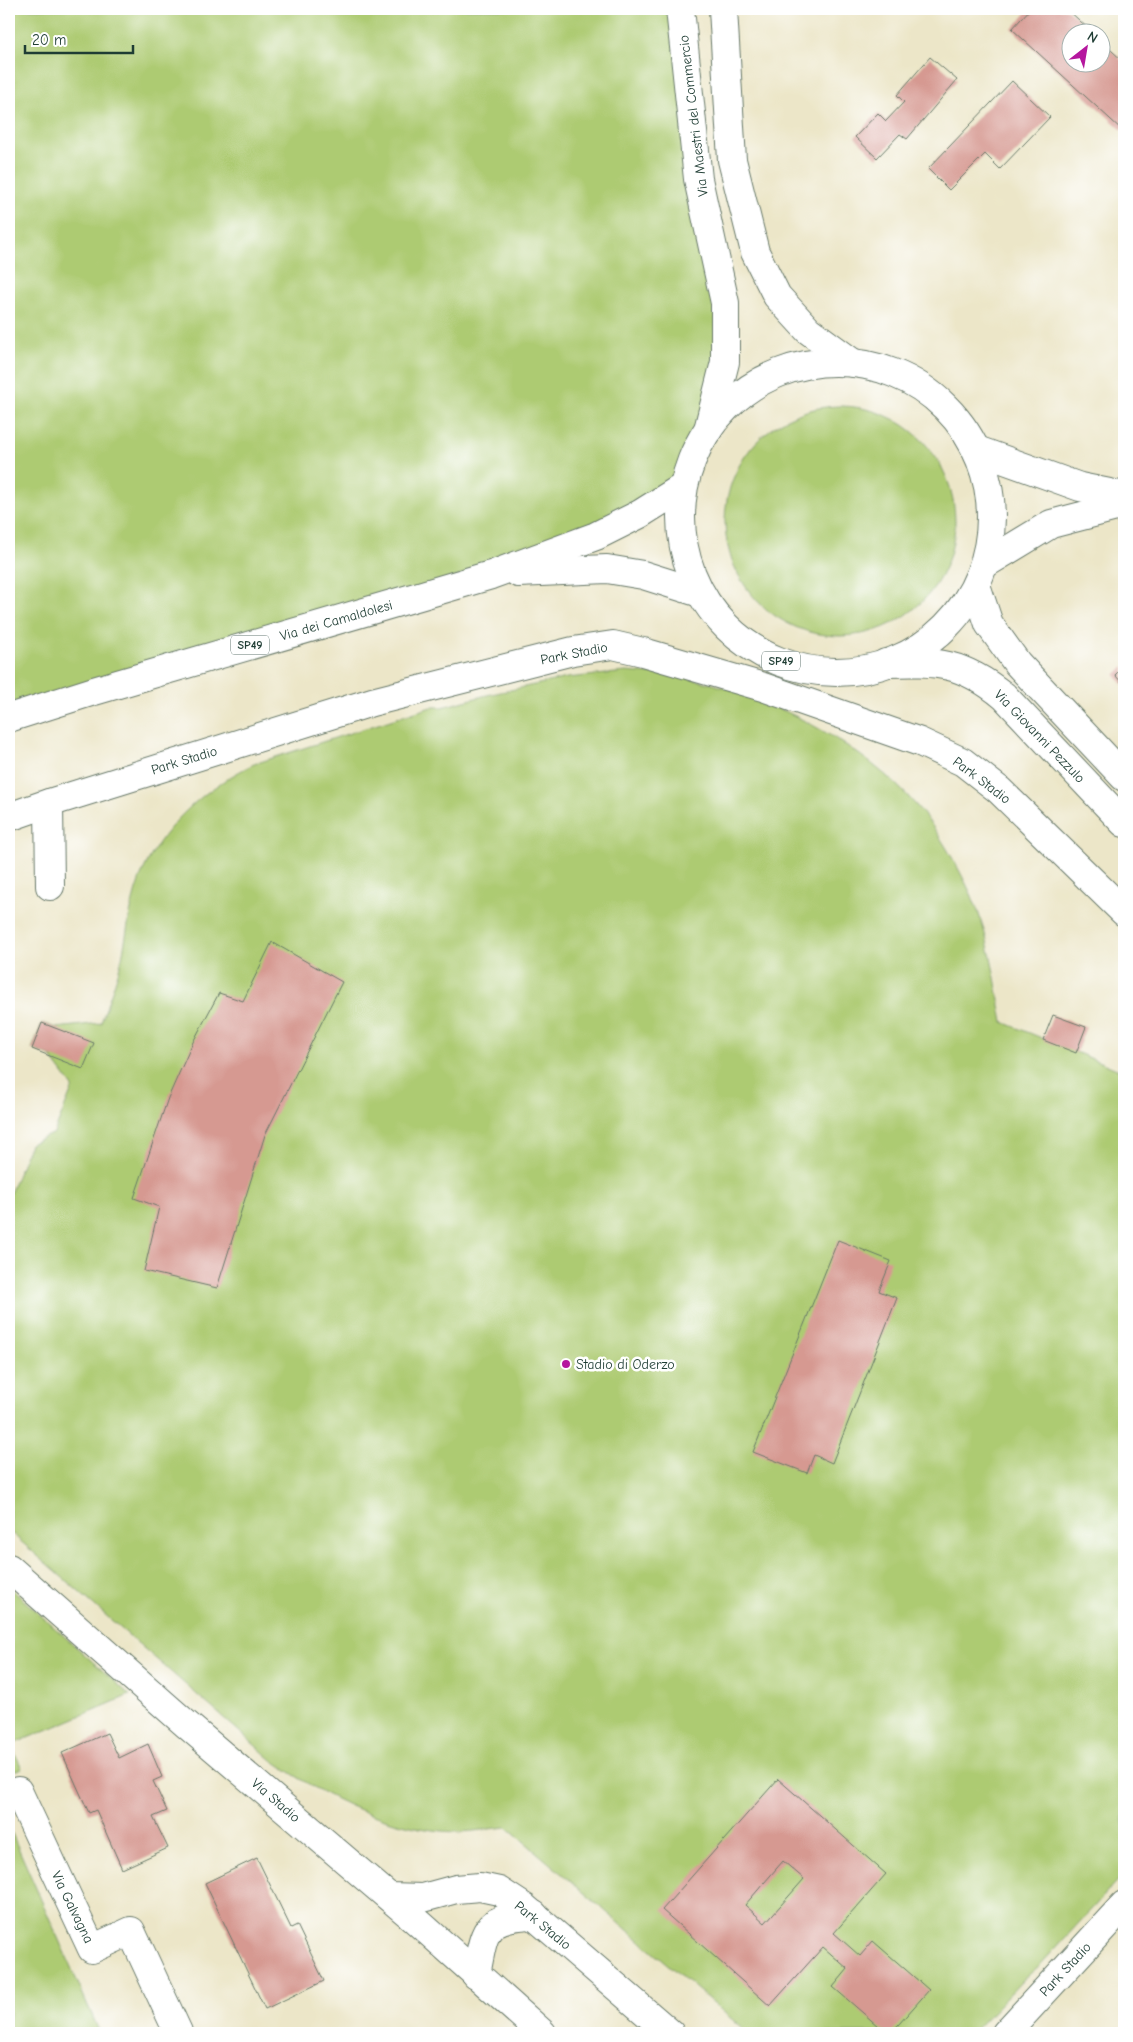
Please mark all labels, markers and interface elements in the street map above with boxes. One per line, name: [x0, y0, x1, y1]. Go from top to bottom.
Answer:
scale bar: [25, 22, 132, 54]
north arrow: [1060, 22, 1110, 72]
text: N: [1084, 28, 1101, 47]
text: 20 m: [32, 31, 66, 49]
street label: Via Maestri del Commercio: [675, 34, 712, 198]
street label: Via dei Camaldolesi: [278, 596, 394, 645]
road number: SP49: [231, 636, 269, 654]
street label: Park Stadio: [539, 639, 609, 668]
road number: SP49: [762, 651, 800, 670]
street label: Via Giovanni Pezzulo: [991, 686, 1089, 787]
street label: Park Stadio: [149, 742, 219, 779]
street label: Park Stadio: [949, 753, 1014, 808]
place label: Stadio di Oderzo: [576, 1356, 675, 1373]
marker: Stadio di Oderzo: [560, 1358, 572, 1370]
street label: Via Stadio: [248, 1775, 304, 1826]
street label: Via Galvagna: [48, 1868, 97, 1946]
street label: Park Stadio: [511, 1897, 574, 1953]
street label: Park Stadio: [1036, 1939, 1095, 2000]

